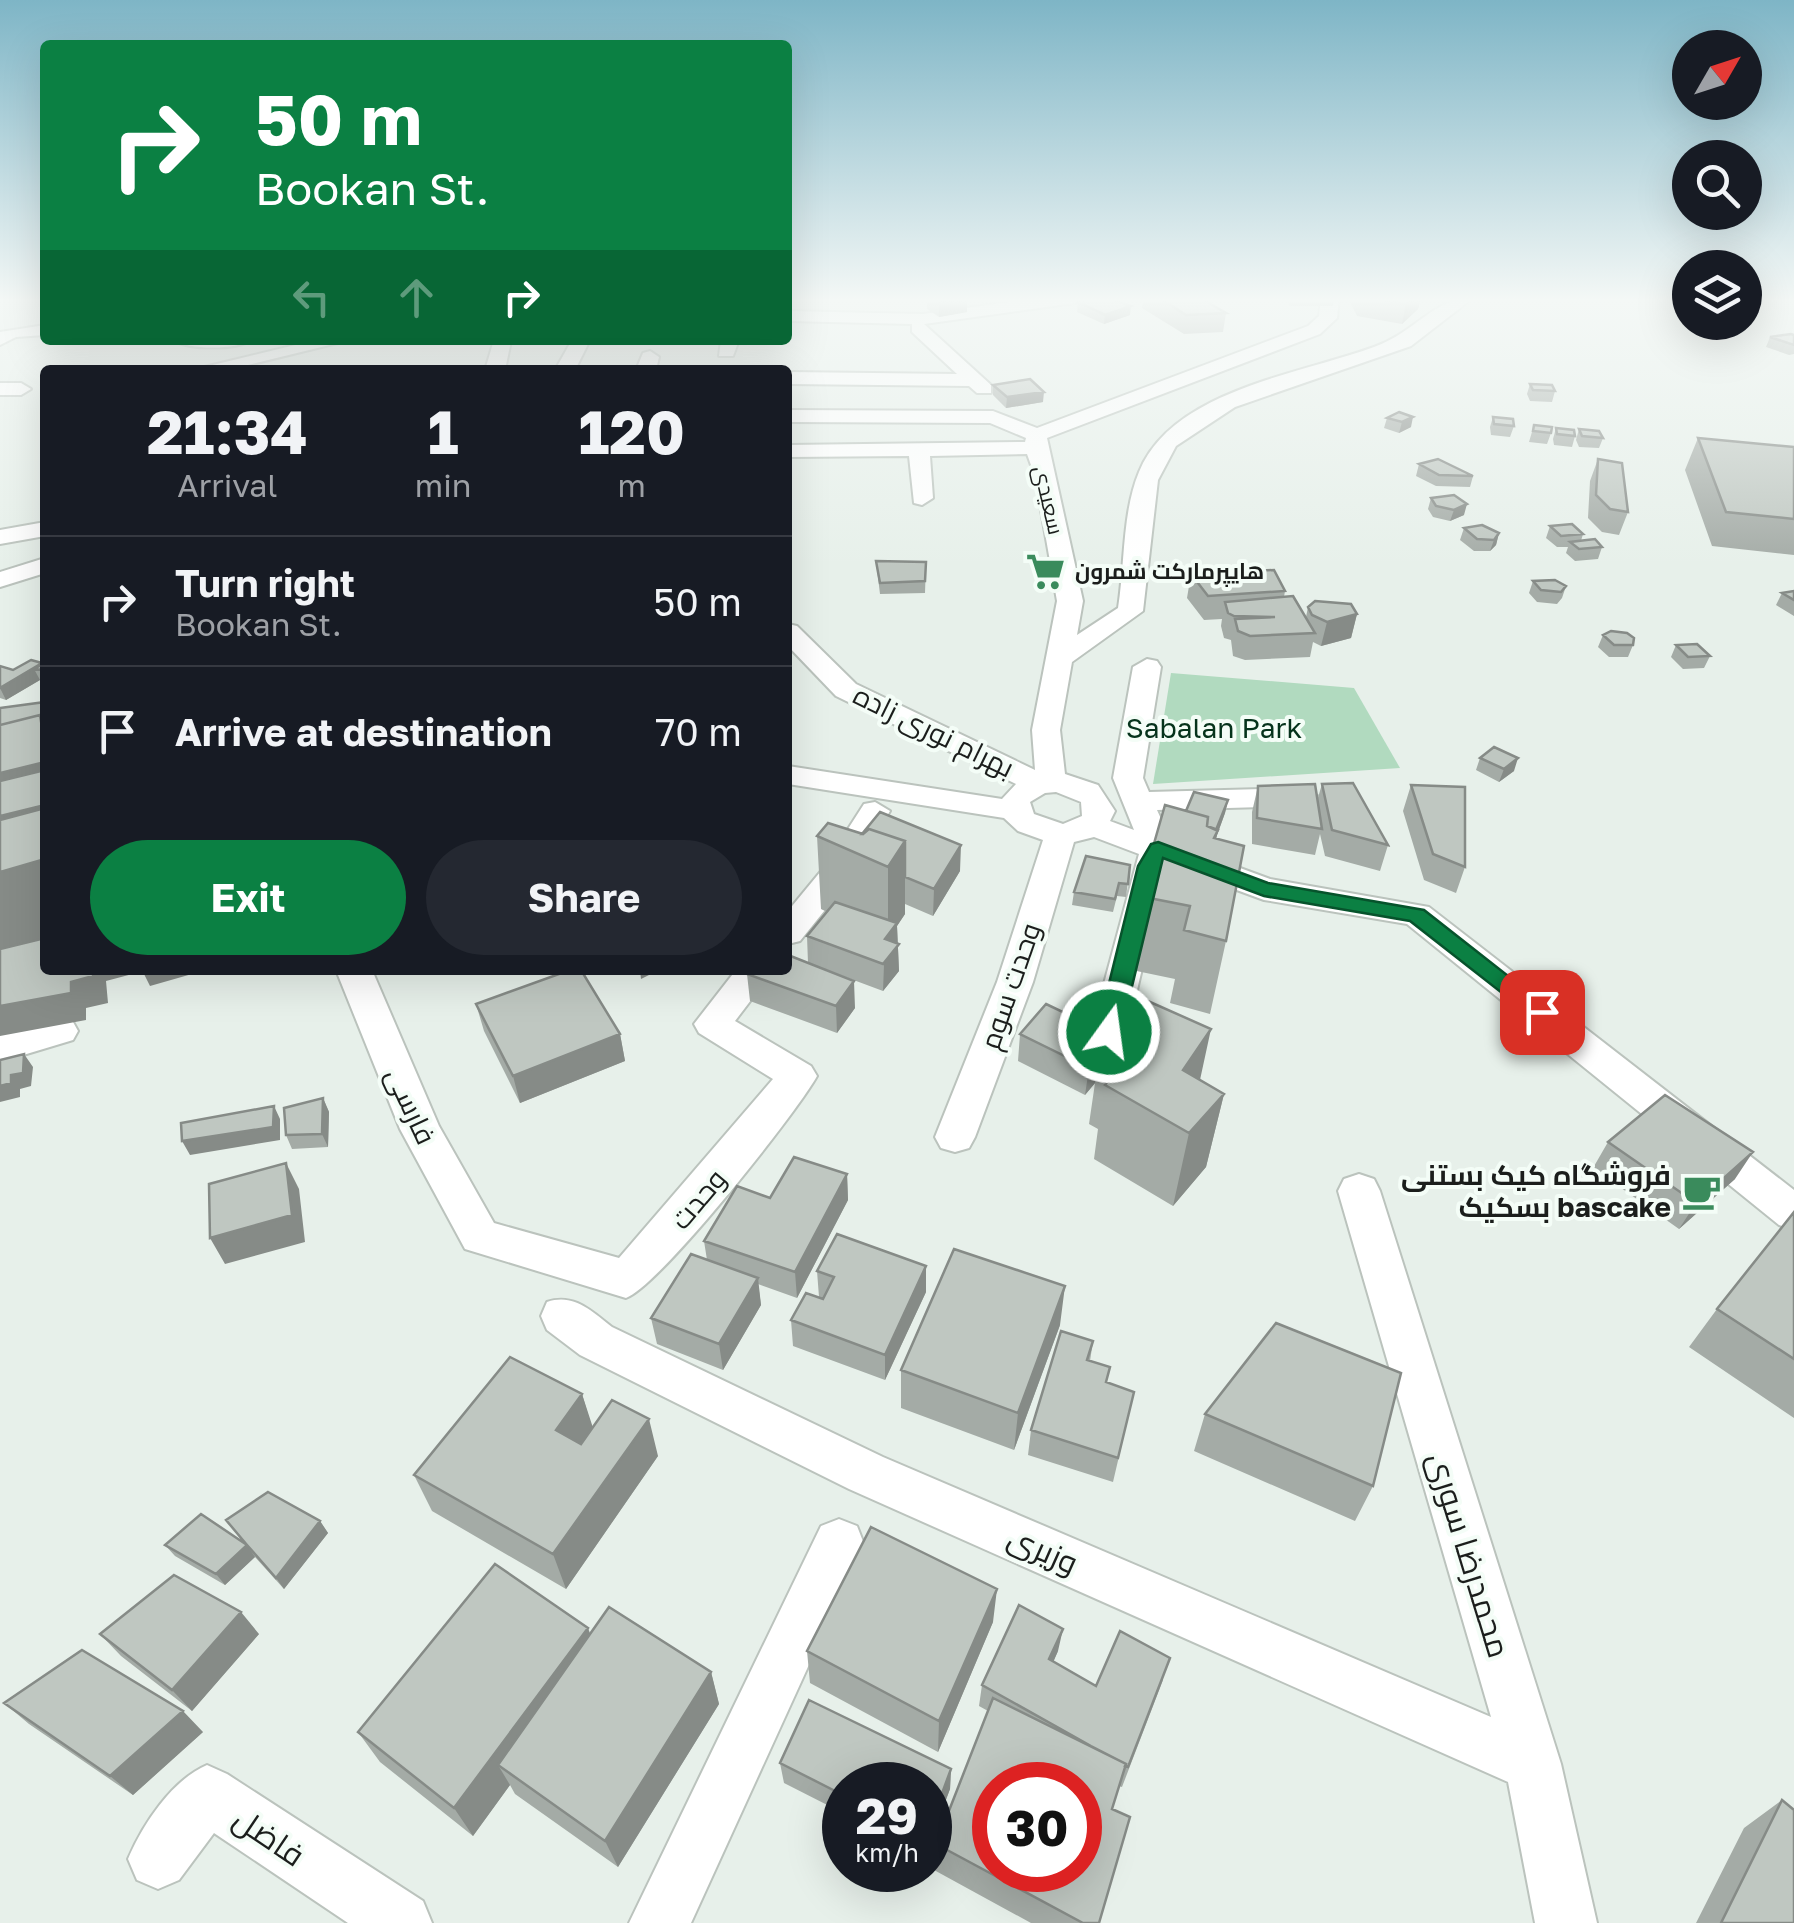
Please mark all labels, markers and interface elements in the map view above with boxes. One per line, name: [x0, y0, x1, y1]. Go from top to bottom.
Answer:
north arrow: [1672, 30, 1762, 120]
map controls: [1672, 30, 1762, 340]
text: 50 m: [255, 76, 422, 160]
icon: right: [90, 80, 220, 210]
button: search: [1672, 140, 1762, 230]
text: Bookan St.: [255, 161, 489, 215]
button: layers: [1672, 250, 1762, 340]
icon: left: [284, 270, 339, 325]
icon: ahead: [389, 270, 444, 325]
icon: right: [494, 270, 549, 325]
text: 21:34: [147, 395, 308, 467]
text: 1: [428, 395, 459, 467]
text: 120: [578, 395, 685, 467]
street label: سعیدی: [1028, 463, 1071, 537]
text: Arrival: [177, 466, 278, 504]
text: min: [415, 466, 471, 504]
text: m: [618, 466, 646, 504]
supermarket icon: هایپرمارکت شمرون: [1024, 550, 1066, 592]
place label: هایپرمارکت شمرون: [1075, 557, 1264, 587]
text: Turn right: [175, 560, 355, 605]
icon: right: [90, 574, 145, 629]
text: 50 m: [653, 579, 742, 624]
text: Bookan St.: [175, 605, 342, 643]
street label: بهرام نوری زاده: [847, 678, 1020, 787]
icon: arrive: [90, 704, 145, 759]
text: Arrive at destination: [175, 709, 552, 754]
text: 70 m: [655, 709, 742, 754]
park label: Sabalan Park: [1126, 711, 1302, 744]
button: Exit: [90, 840, 406, 955]
button: Share: [426, 840, 742, 955]
street label: وحدت سوم: [972, 918, 1050, 1055]
pin: [1500, 970, 1585, 1055]
position arrow: [1057, 980, 1161, 1084]
icon: arrive: [1515, 985, 1570, 1040]
street label: فارسی: [379, 1062, 443, 1150]
place label: فروشگاه کیک بستنی بسکیک bascake: [1401, 1158, 1671, 1223]
street label: وحدت: [663, 1162, 732, 1235]
cafe icon: فروشگاه کیک بستنی بسکیک bascake: [1680, 1170, 1722, 1212]
street label: محمدرضا سوری: [1420, 1447, 1519, 1662]
street label: وزیری: [1002, 1517, 1084, 1582]
speed limit sign: 30: [972, 1762, 1102, 1892]
text: 29: [856, 1785, 918, 1845]
street label: فاضل: [226, 1799, 312, 1874]
text: km/h: [855, 1837, 919, 1868]

